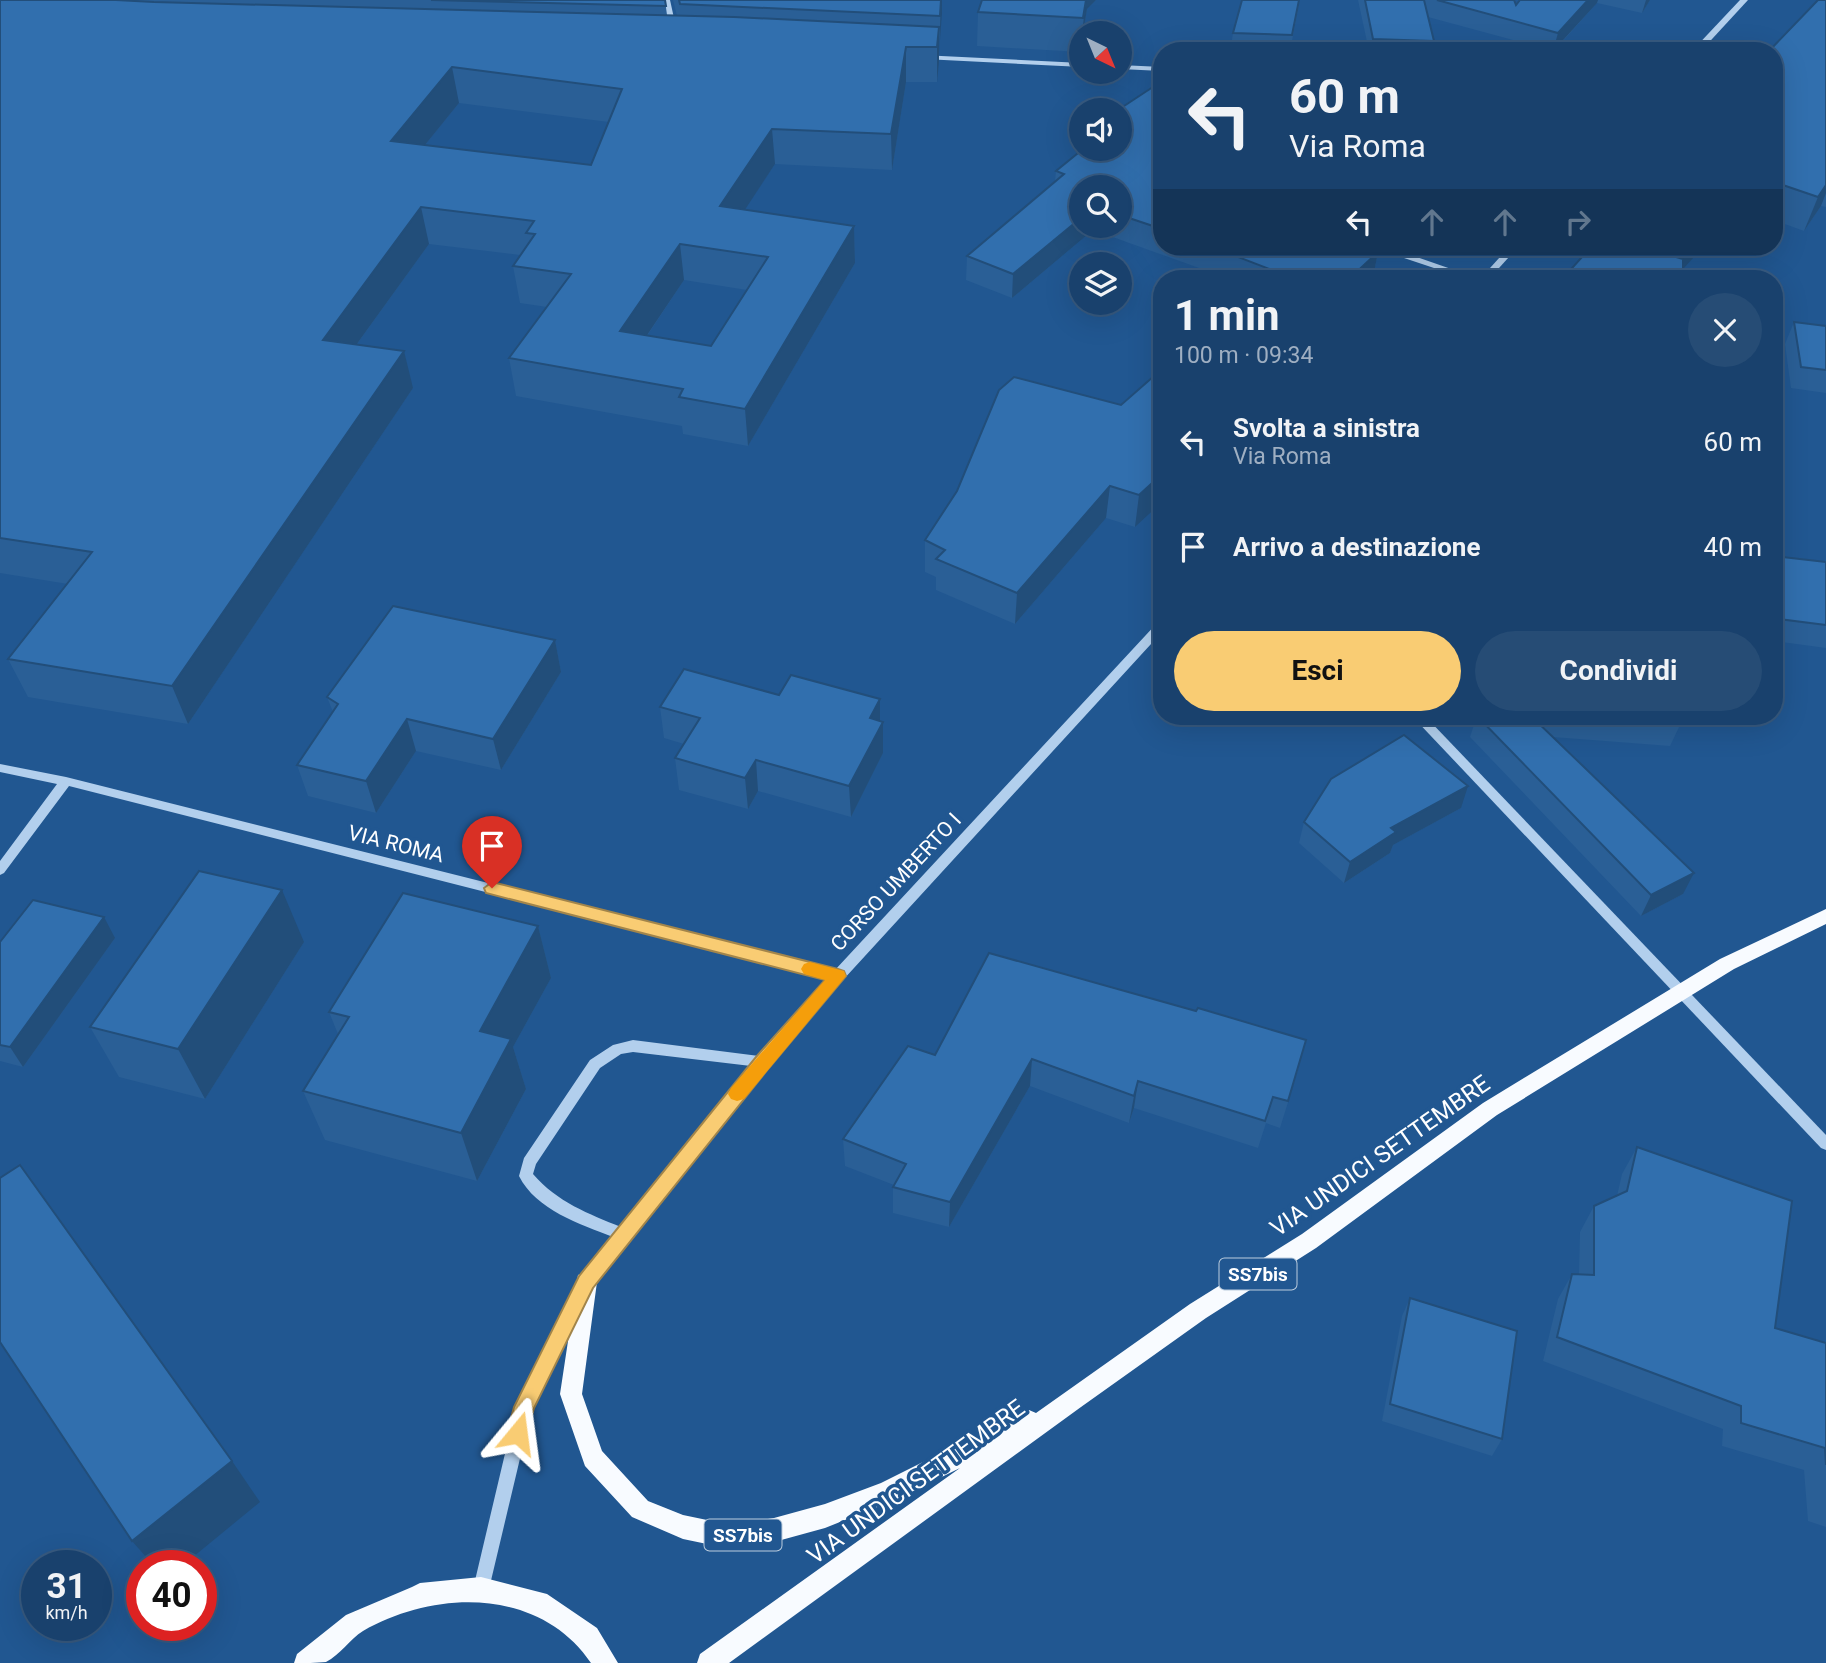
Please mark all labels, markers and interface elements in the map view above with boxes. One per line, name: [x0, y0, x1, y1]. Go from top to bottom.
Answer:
north arrow: [1069, 21, 1132, 84]
map controls: [1069, 21, 1132, 315]
text: 60 m: [1289, 68, 1400, 125]
icon: left: [1174, 70, 1265, 161]
button: sound: [1069, 98, 1132, 161]
text: Via Roma: [1289, 127, 1426, 165]
button: search: [1069, 175, 1132, 238]
icon: left: [1340, 203, 1378, 241]
icon: ahead: [1413, 203, 1451, 241]
icon: ahead: [1486, 203, 1524, 241]
icon: right: [1559, 203, 1597, 241]
button: layers: [1069, 252, 1132, 315]
text: 1 min: [1174, 291, 1280, 340]
button: close: [1688, 293, 1762, 367]
text: 100 m · 09:34: [1174, 342, 1313, 369]
text: Svolta a sinistra: [1233, 413, 1420, 443]
icon: left: [1174, 423, 1212, 461]
text: 60 m: [1704, 427, 1762, 457]
text: Via Roma: [1233, 443, 1331, 470]
icon: arrive: [1174, 528, 1212, 566]
text: Arrivo a destinazione: [1233, 532, 1480, 562]
text: 40 m: [1704, 532, 1762, 562]
button: Esci: [1174, 631, 1461, 711]
button: Condividi: [1475, 631, 1762, 711]
street label: CORSO UMBERTO I: [826, 808, 966, 956]
pin: [462, 816, 522, 888]
street label: VIA ROMA: [346, 821, 447, 868]
icon: arrive: [473, 827, 511, 865]
street label: VIA UNDICI SETTEMBRE: [1265, 1070, 1495, 1242]
road number: SS7bis: [1220, 1258, 1296, 1290]
street label: VIA UNDICI SETTEMBRE: [802, 1394, 1030, 1570]
position arrow: [481, 1396, 555, 1470]
road number: SS7bis: [704, 1520, 782, 1550]
speed limit sign: 40: [126, 1550, 217, 1641]
text: 31: [46, 1566, 87, 1607]
text: km/h: [45, 1602, 88, 1623]

